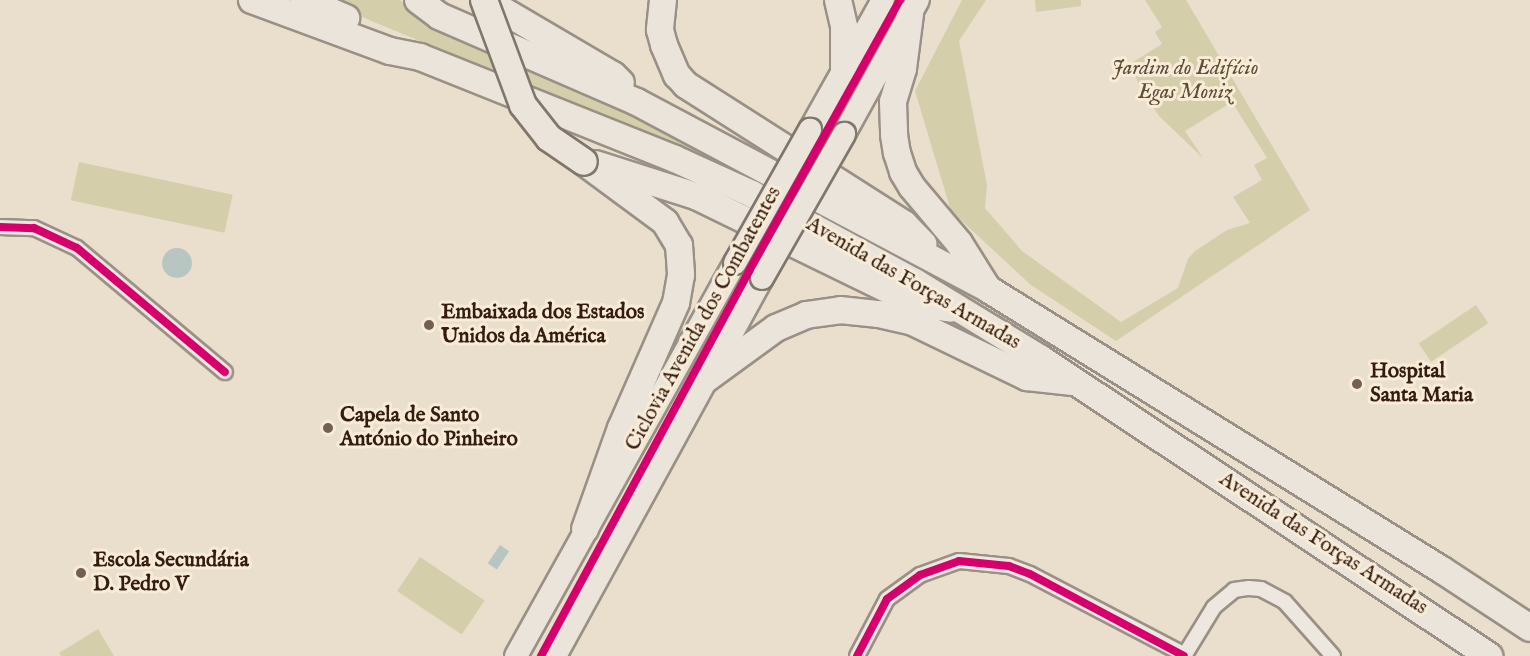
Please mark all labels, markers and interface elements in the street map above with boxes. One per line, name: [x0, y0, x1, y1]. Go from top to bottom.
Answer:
park label: Jardim do Edifício Egas Moniz: [1112, 56, 1258, 106]
street label: Ciclovia Avenida dos Combatentes: [621, 182, 787, 456]
street label: Avenida das Forças Armadas: [801, 212, 1025, 356]
place label: Embaixada dos Estados Unidos da América: [441, 300, 644, 350]
marker: Embaixada dos Estados Unidos da América: [422, 318, 436, 332]
place label: Hospital Santa Maria: [1370, 359, 1473, 409]
marker: Hospital Santa Maria: [1348, 375, 1366, 393]
place label: Capela de Santo António do Pinheiro: [340, 403, 518, 453]
marker: Capela de Santo António do Pinheiro: [321, 421, 335, 435]
street label: Avenida das Forças Armadas: [1214, 467, 1432, 621]
place label: Escola Secundária D. Pedro V: [93, 548, 249, 598]
marker: Escola Secundária D. Pedro V: [74, 566, 88, 580]

